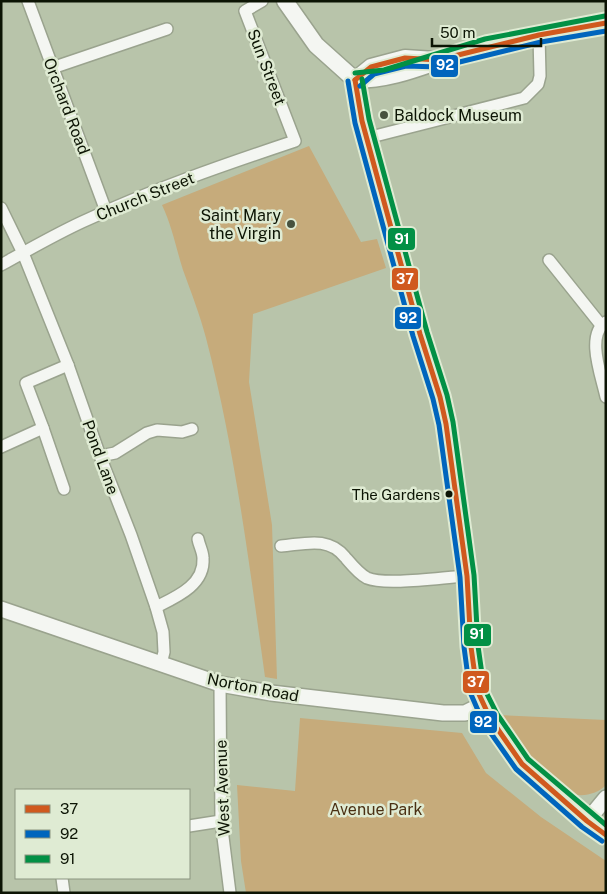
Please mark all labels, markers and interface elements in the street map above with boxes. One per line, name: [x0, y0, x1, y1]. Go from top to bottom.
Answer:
scale bar: [432, 15, 541, 47]
text: 50 m: [440, 24, 475, 41]
street label: Sun Street: [243, 26, 290, 108]
line badge: 92: [430, 54, 459, 78]
street label: Orchard Road: [39, 55, 94, 157]
text: 92: [436, 57, 454, 73]
place label: Baldock Museum: [394, 106, 522, 125]
marker: Baldock Museum: [378, 109, 390, 121]
street label: Church Street: [93, 168, 197, 225]
place label: Saint Mary the Virgin: [200, 206, 281, 243]
marker: Saint Mary the Virgin: [285, 218, 297, 230]
line badge: 91: [387, 227, 416, 251]
text: 91: [394, 231, 410, 247]
line badge: 37: [391, 267, 419, 291]
text: 37: [396, 271, 414, 287]
line badge: 92: [394, 306, 422, 330]
text: 92: [399, 310, 417, 326]
street label: Pond Lane: [78, 417, 123, 497]
place label: The Gardens: [352, 486, 440, 503]
marker: The Gardens: [444, 489, 454, 499]
line badge: 91: [463, 623, 492, 647]
text: 91: [469, 626, 485, 642]
street label: Norton Road: [205, 669, 300, 706]
line badge: 37: [462, 670, 490, 694]
text: 37: [467, 674, 485, 690]
line badge: 92: [469, 710, 498, 734]
text: 92: [474, 714, 492, 730]
street label: West Avenue: [211, 739, 234, 837]
legend: [15, 789, 190, 879]
text: 37: [60, 800, 78, 817]
park label: Avenue Park: [330, 800, 422, 819]
text: 92: [60, 825, 78, 842]
text: 91: [60, 850, 75, 867]

